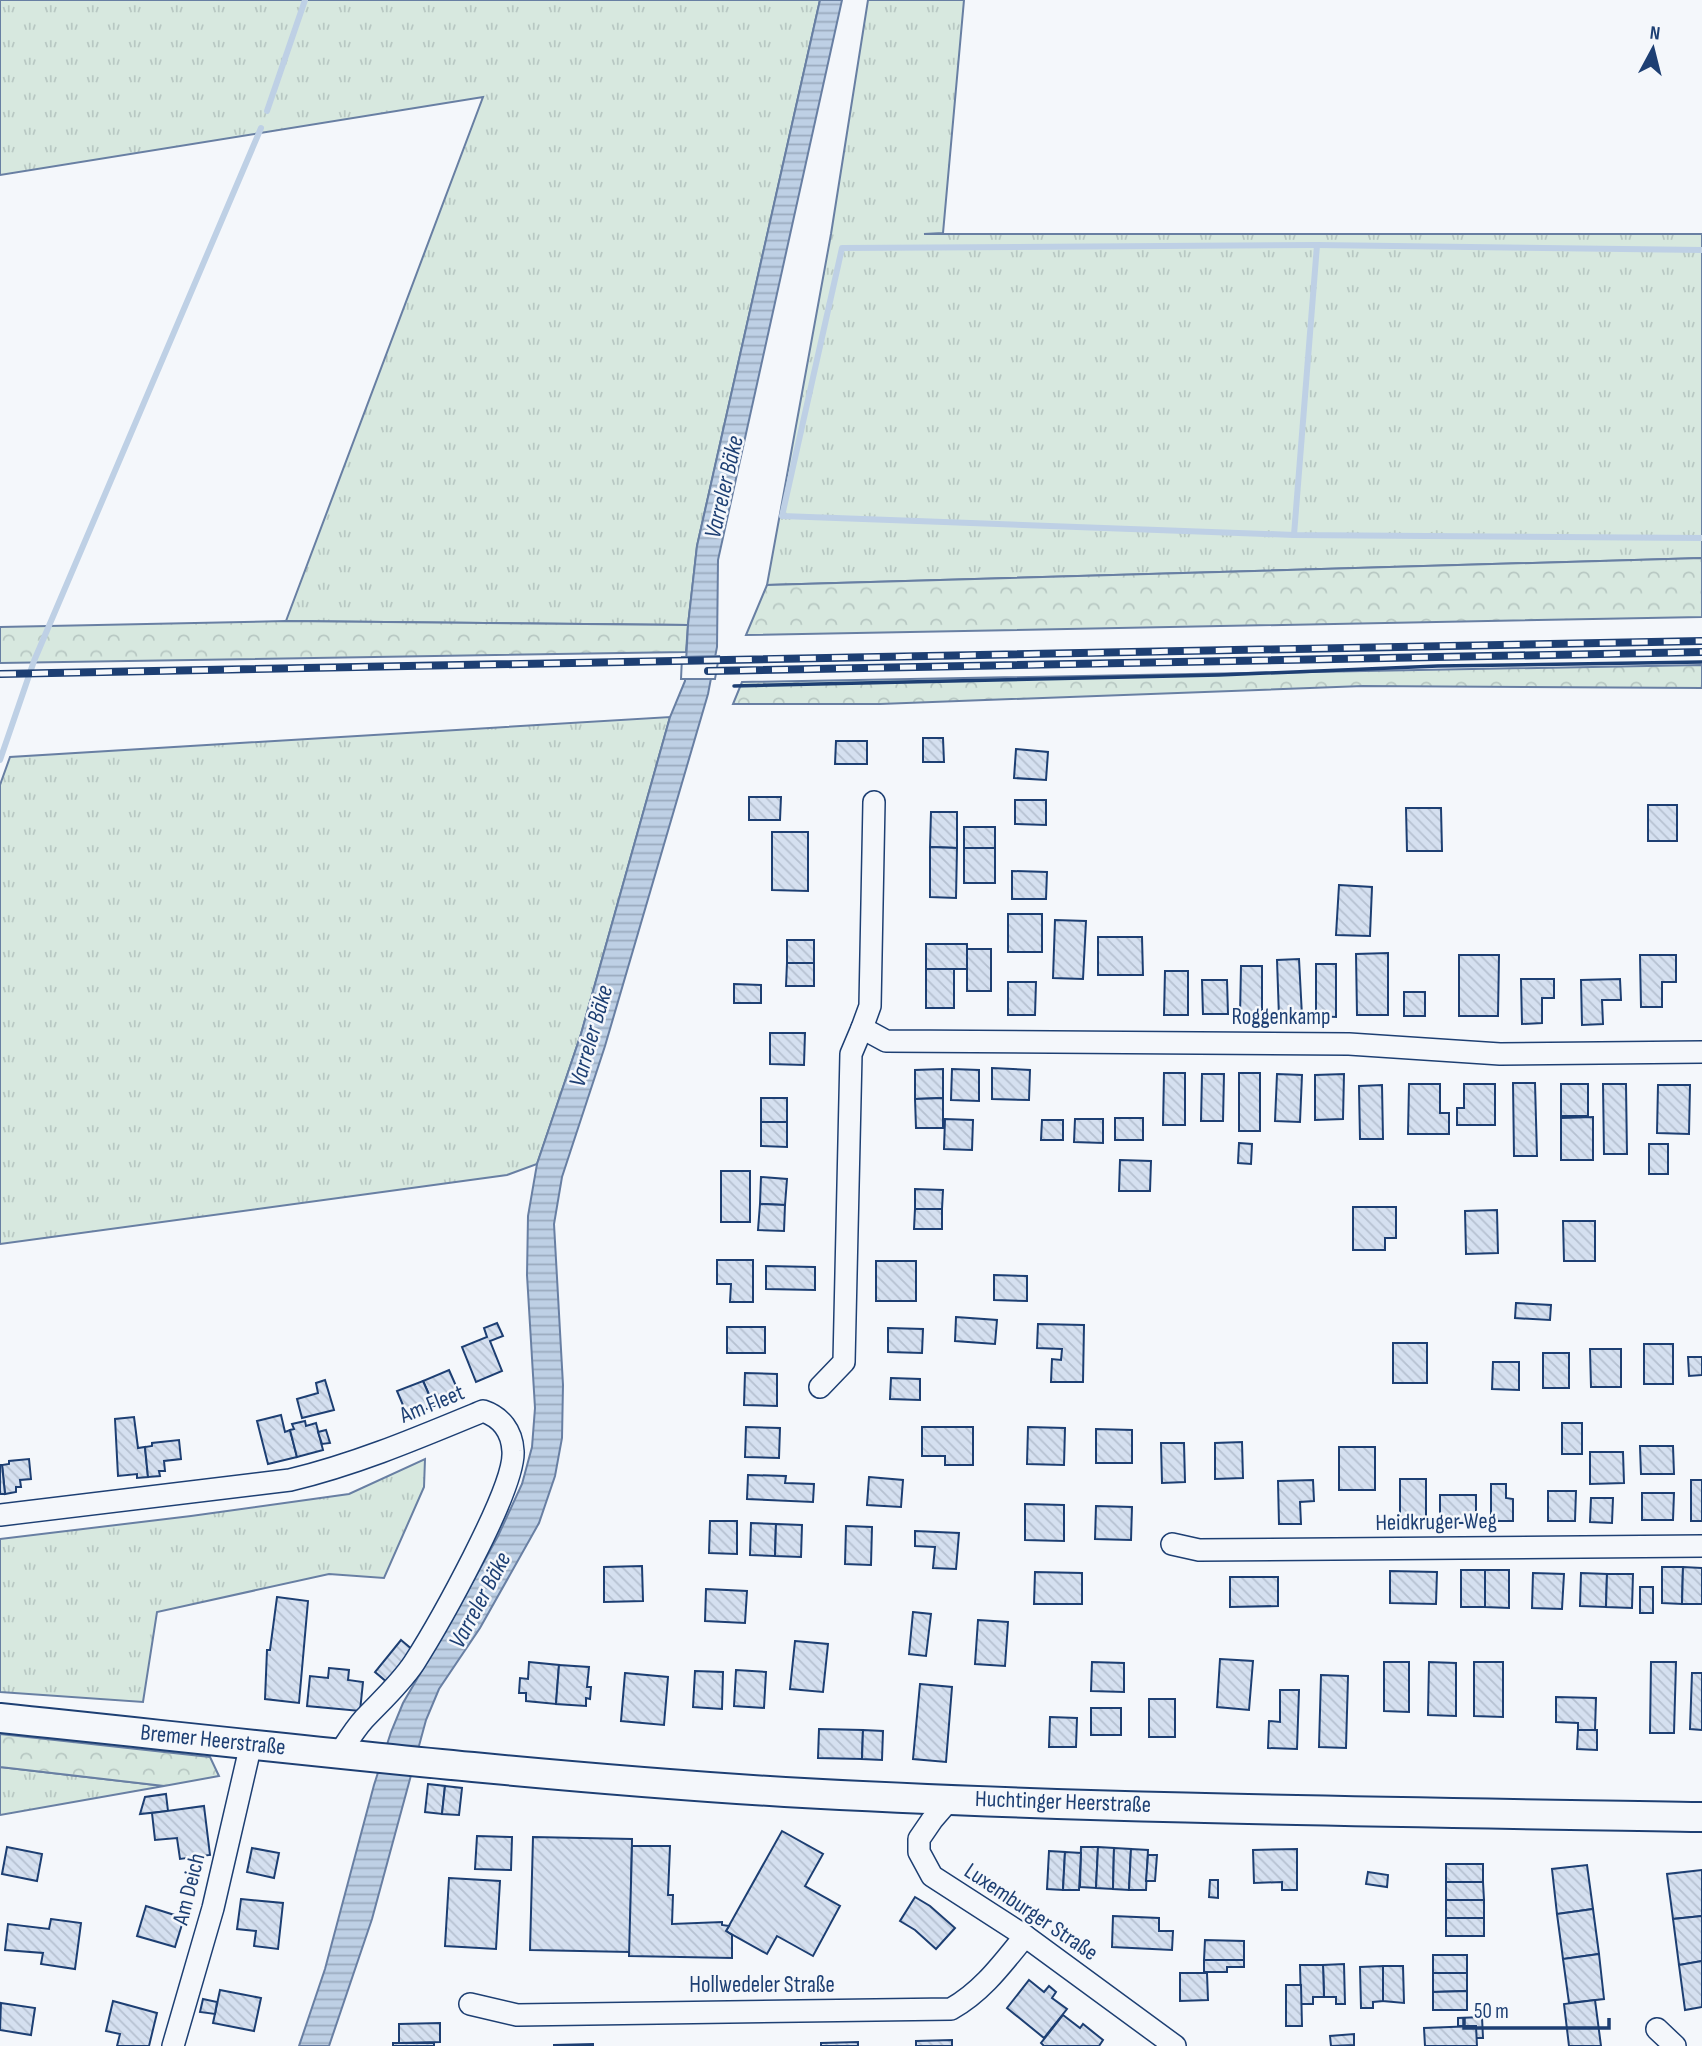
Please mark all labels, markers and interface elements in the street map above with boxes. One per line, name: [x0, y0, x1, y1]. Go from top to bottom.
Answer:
north arrow: [1618, 14, 1688, 84]
text: N: [1648, 22, 1661, 46]
water label: Varreler Bäke: [698, 433, 750, 541]
water label: Varreler Bäke: [563, 982, 619, 1090]
street label: Roggenkamp: [1231, 1003, 1331, 1031]
street label: Am Fleet: [395, 1378, 468, 1430]
street label: Heidkruger Weg: [1375, 1507, 1497, 1537]
water label: Varreler Bäke: [443, 1547, 517, 1653]
street label: Bremer Heerstraße: [139, 1718, 287, 1762]
street label: Huchtinger Heerstraße: [975, 1785, 1151, 1819]
street label: Am Deich: [166, 1850, 211, 1929]
street label: Luxemburger Straße: [959, 1857, 1103, 1967]
street label: Hollwedeler Straße: [689, 1971, 835, 1999]
scale bar: [1464, 1986, 1609, 2030]
text: 50 m: [1474, 1999, 1509, 2024]

